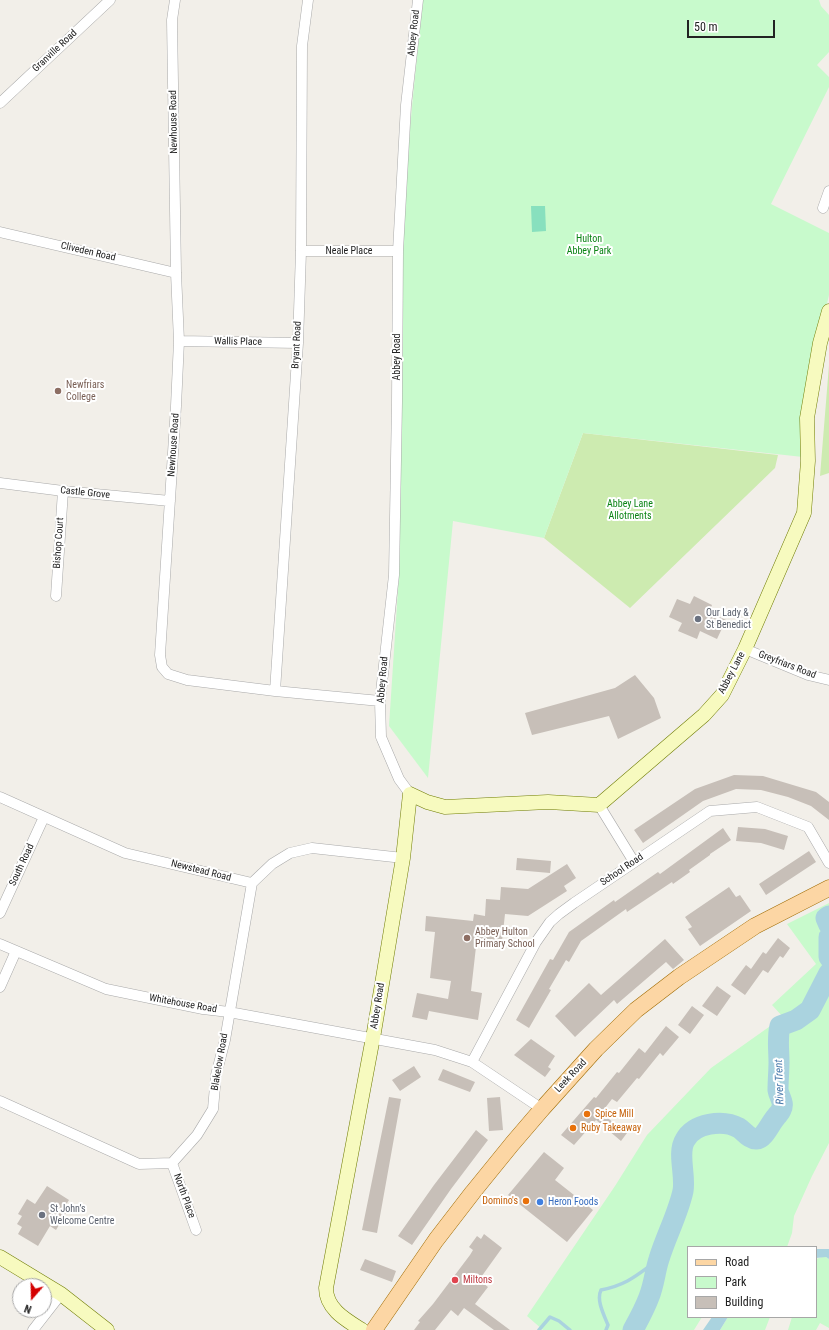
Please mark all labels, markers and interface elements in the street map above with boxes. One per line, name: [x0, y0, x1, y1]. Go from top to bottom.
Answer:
street label: Abbey Road: [406, 9, 422, 57]
scale bar: [689, 12, 777, 38]
text: 50 m: [694, 20, 718, 34]
street label: Granville Road: [30, 27, 80, 75]
street label: Newhouse Road: [167, 90, 181, 154]
park label: Hulton Abbey Park: [567, 233, 611, 256]
street label: Cliveden Road: [59, 240, 117, 264]
street label: Neale Place: [326, 245, 372, 257]
street label: Bryant Road: [290, 321, 304, 369]
street label: Abbey Road: [391, 334, 403, 380]
street label: Wallis Place: [214, 336, 262, 348]
place label: Newfriars College: [66, 379, 104, 402]
marker: Newfriars College: [53, 386, 63, 396]
street label: Newhouse Road: [166, 413, 182, 477]
street label: Castle Grove: [60, 484, 110, 502]
park label: Abbey Lane Allotments: [607, 498, 653, 522]
street label: Bishop Court: [51, 517, 67, 569]
place label: Our Lady & St Benedict: [706, 607, 751, 630]
marker: Our Lady & St Benedict: [693, 614, 703, 624]
street label: Greyfriars Road: [756, 648, 818, 682]
street label: Abbey Lane: [716, 650, 748, 696]
street label: Abbey Road: [375, 656, 391, 704]
street label: South Road: [7, 842, 37, 888]
street label: School Road: [598, 851, 646, 889]
street label: Newstead Road: [170, 858, 232, 884]
place label: Abbey Hulton Primary School: [475, 926, 535, 950]
marker: Abbey Hulton Primary School: [462, 933, 472, 943]
street label: Abbey Road: [368, 982, 388, 1030]
street label: Whitehouse Road: [148, 992, 218, 1016]
street label: Blakelow Road: [209, 1032, 231, 1092]
street label: Leek Road: [553, 1057, 589, 1095]
water label: River Trent: [773, 1059, 787, 1105]
place label: Spice Mill: [595, 1108, 633, 1120]
marker: Spice Mill: [582, 1109, 592, 1119]
place label: Ruby Takeaway: [581, 1122, 641, 1134]
marker: Ruby Takeaway: [568, 1123, 578, 1133]
street label: North Place: [170, 1172, 198, 1220]
place label: Domino's: [482, 1195, 518, 1207]
marker: Domino's: [521, 1196, 531, 1206]
place label: Heron Foods: [548, 1196, 598, 1208]
marker: Heron Foods: [535, 1197, 545, 1207]
place label: St John’s Welcome Centre: [50, 1203, 114, 1226]
marker: St John’s Welcome Centre: [37, 1210, 47, 1220]
legend: [687, 1246, 817, 1318]
text: Road: [725, 1255, 749, 1269]
place label: Miltons: [463, 1274, 492, 1286]
marker: Miltons: [450, 1275, 460, 1285]
text: Park: [725, 1275, 746, 1289]
north arrow: [12, 1278, 52, 1318]
text: Building: [725, 1295, 763, 1309]
text: N: [23, 1302, 33, 1316]

